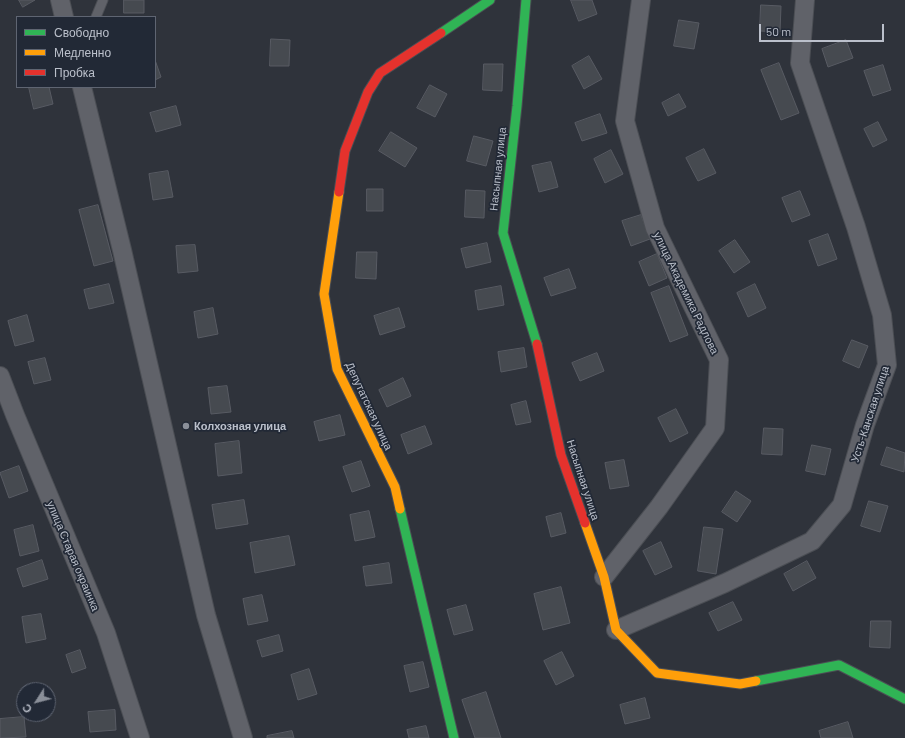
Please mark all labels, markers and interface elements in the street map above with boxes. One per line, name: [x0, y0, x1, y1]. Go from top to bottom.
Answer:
legend: [16, 16, 156, 88]
scale bar: [761, 16, 886, 42]
text: 50 m: [766, 24, 791, 38]
text: Свободно: [54, 25, 109, 39]
text: Медленно: [54, 45, 111, 59]
text: Пробка: [54, 65, 95, 79]
street label: Насыпная улица: [487, 127, 509, 211]
street label: улица Академика Радлова: [651, 230, 721, 356]
street label: Депутатская улица: [343, 360, 395, 452]
street label: Усть-Канская улица: [848, 364, 892, 464]
place label: Колхозная улица: [194, 419, 286, 433]
marker: Колхозная улица: [181, 421, 191, 431]
street label: Насыпная улица: [564, 438, 602, 522]
street label: улица Старая окраинка: [44, 499, 102, 613]
north arrow: [16, 682, 56, 722]
text: С: [19, 702, 34, 716]

